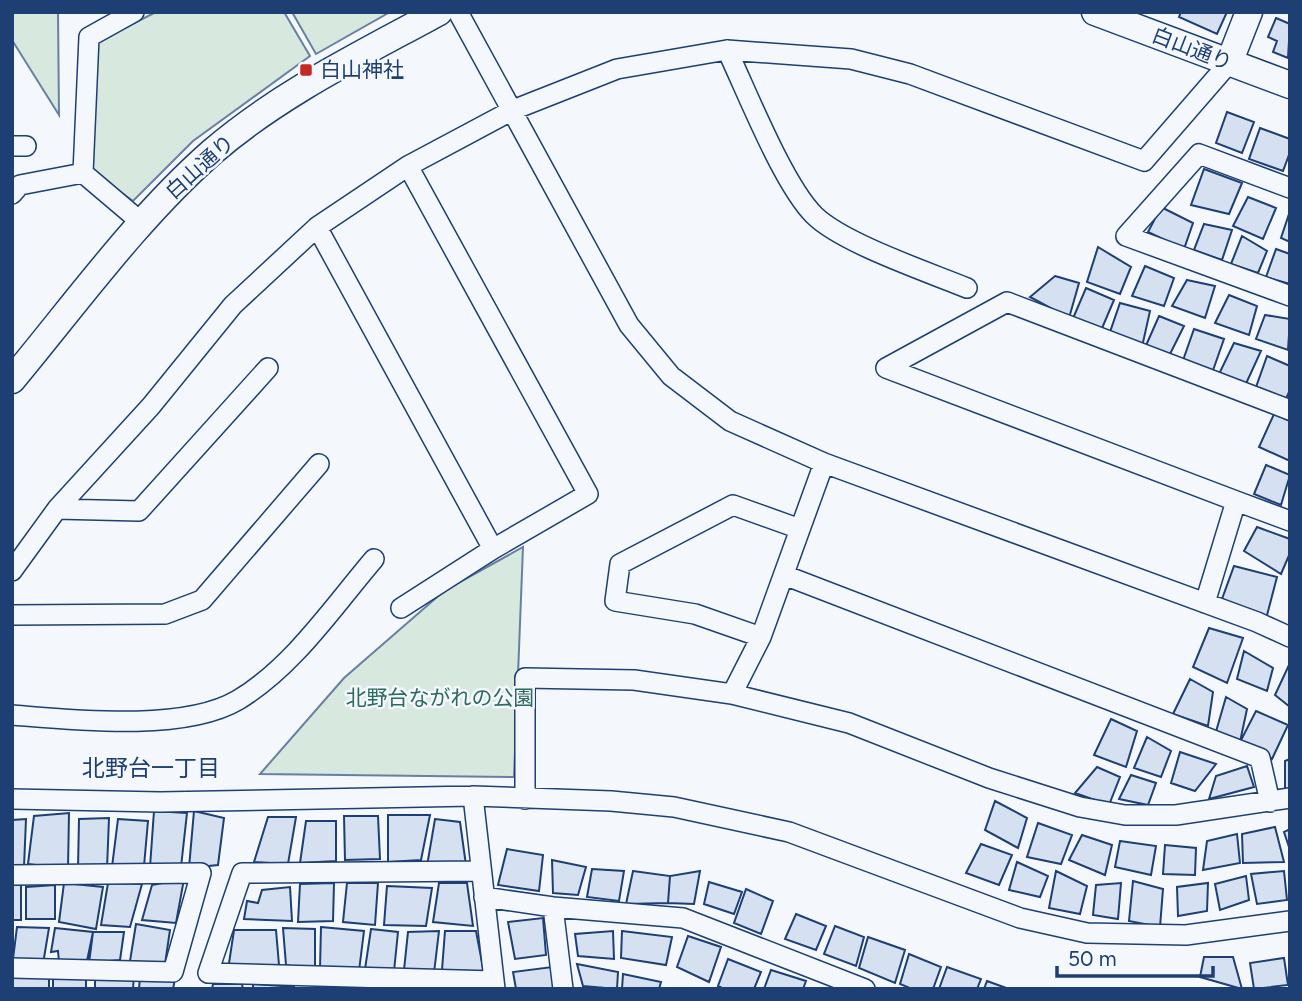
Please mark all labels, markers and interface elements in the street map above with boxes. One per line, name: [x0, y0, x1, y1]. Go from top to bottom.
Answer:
street label: 白山通り: [1148, 22, 1236, 75]
place label: 白山神社: [320, 57, 404, 82]
marker: 白山神社: [298, 62, 314, 78]
street label: 白山通り: [160, 129, 239, 204]
park label: 北野台ながれの公園: [346, 685, 535, 710]
district label: 北野台一丁目: [82, 754, 220, 782]
scale bar: [1057, 934, 1213, 978]
text: 50 m: [1068, 946, 1117, 971]

